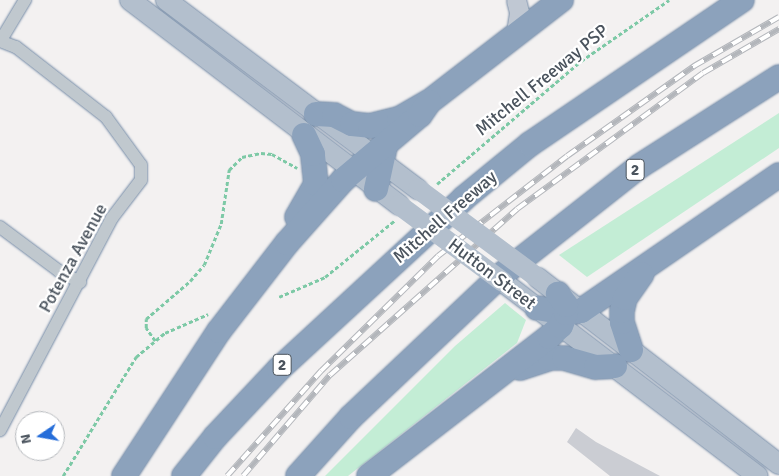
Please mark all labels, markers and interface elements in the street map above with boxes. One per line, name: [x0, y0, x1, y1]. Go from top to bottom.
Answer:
street label: Mitchell Freeway PSP: [471, 20, 613, 140]
road number: 2: [625, 156, 645, 184]
street label: Mitchell Freeway: [389, 166, 501, 268]
street label: Potenza Avenue: [34, 200, 112, 316]
street label: Hutton Street: [444, 234, 540, 314]
road number: 2: [272, 352, 292, 378]
north arrow: [15, 411, 65, 461]
text: N: [16, 432, 35, 446]

